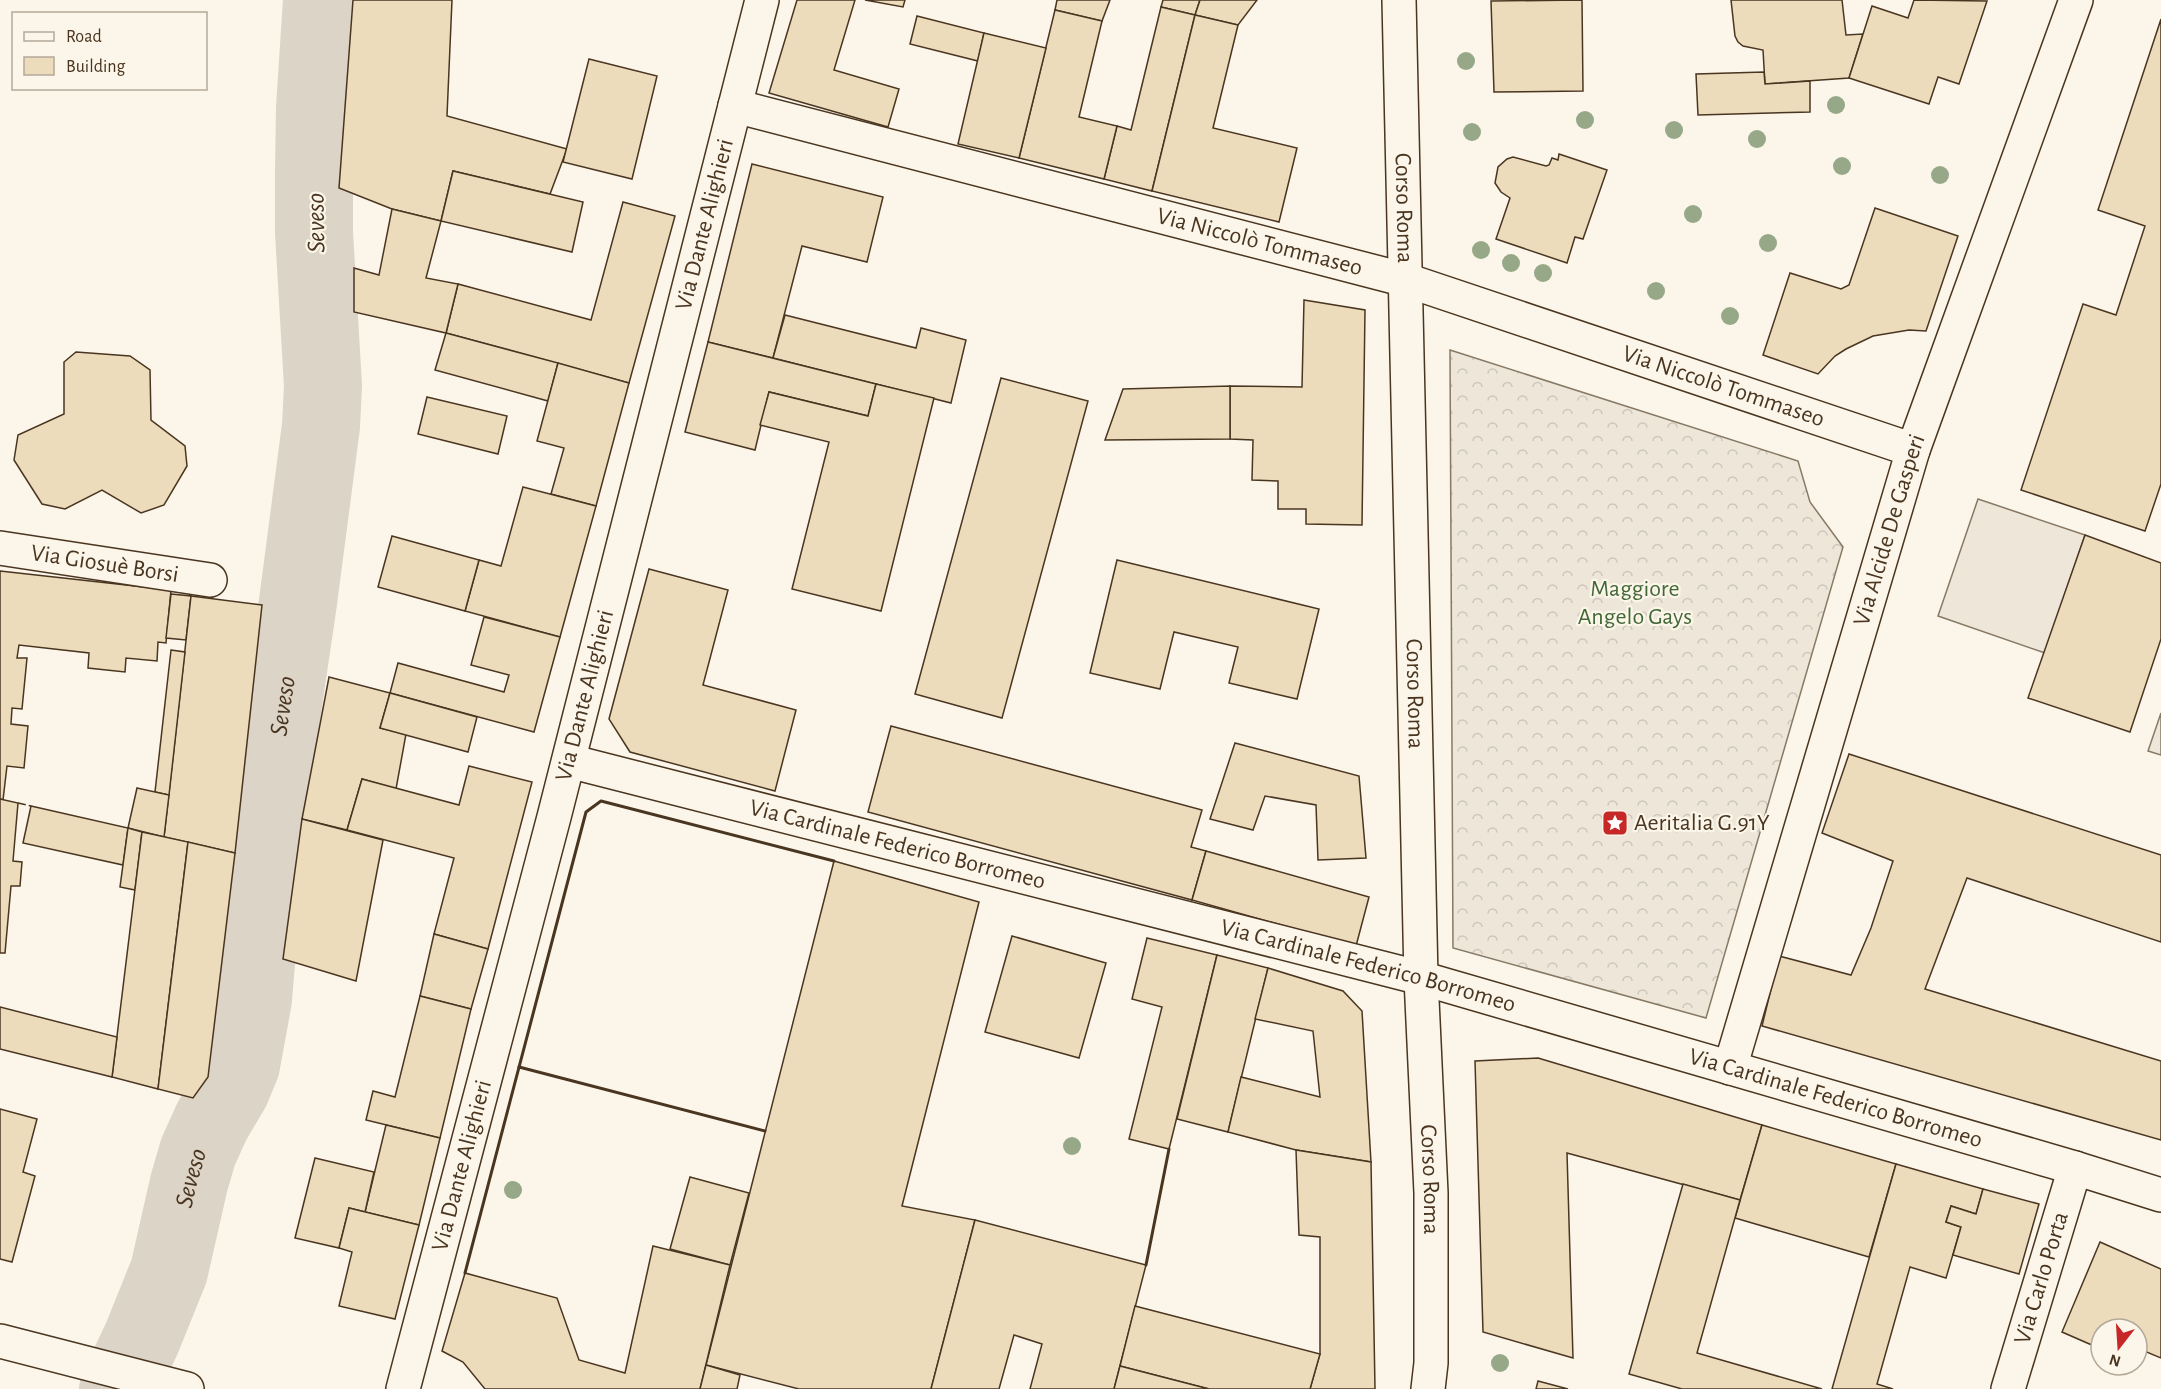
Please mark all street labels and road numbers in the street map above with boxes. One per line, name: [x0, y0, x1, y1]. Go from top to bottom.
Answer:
street label: Via Dante Alighieri: [672, 136, 738, 313]
street label: Corso Roma: [1390, 153, 1417, 263]
street label: Via Niccolò Tommaseo: [1154, 204, 1365, 280]
street label: Via Niccolò Tommaseo: [1619, 341, 1827, 431]
street label: Via Alcide De Gasperi: [1850, 431, 1930, 629]
street label: Via Giosuè Borsi: [29, 541, 180, 587]
street label: Via Dante Alighieri: [552, 607, 618, 784]
street label: Corso Roma: [1401, 638, 1428, 749]
street label: Via Cardinale Federico Borromeo: [747, 795, 1048, 894]
street label: Via Cardinale Federico Borromeo: [1218, 915, 1518, 1017]
street label: Via Cardinale Federico Borromeo: [1686, 1044, 1985, 1152]
street label: Via Dante Alighieri: [428, 1078, 496, 1254]
street label: Corso Roma: [1416, 1124, 1443, 1235]
street label: Via Carlo Porta: [2010, 1209, 2073, 1347]

